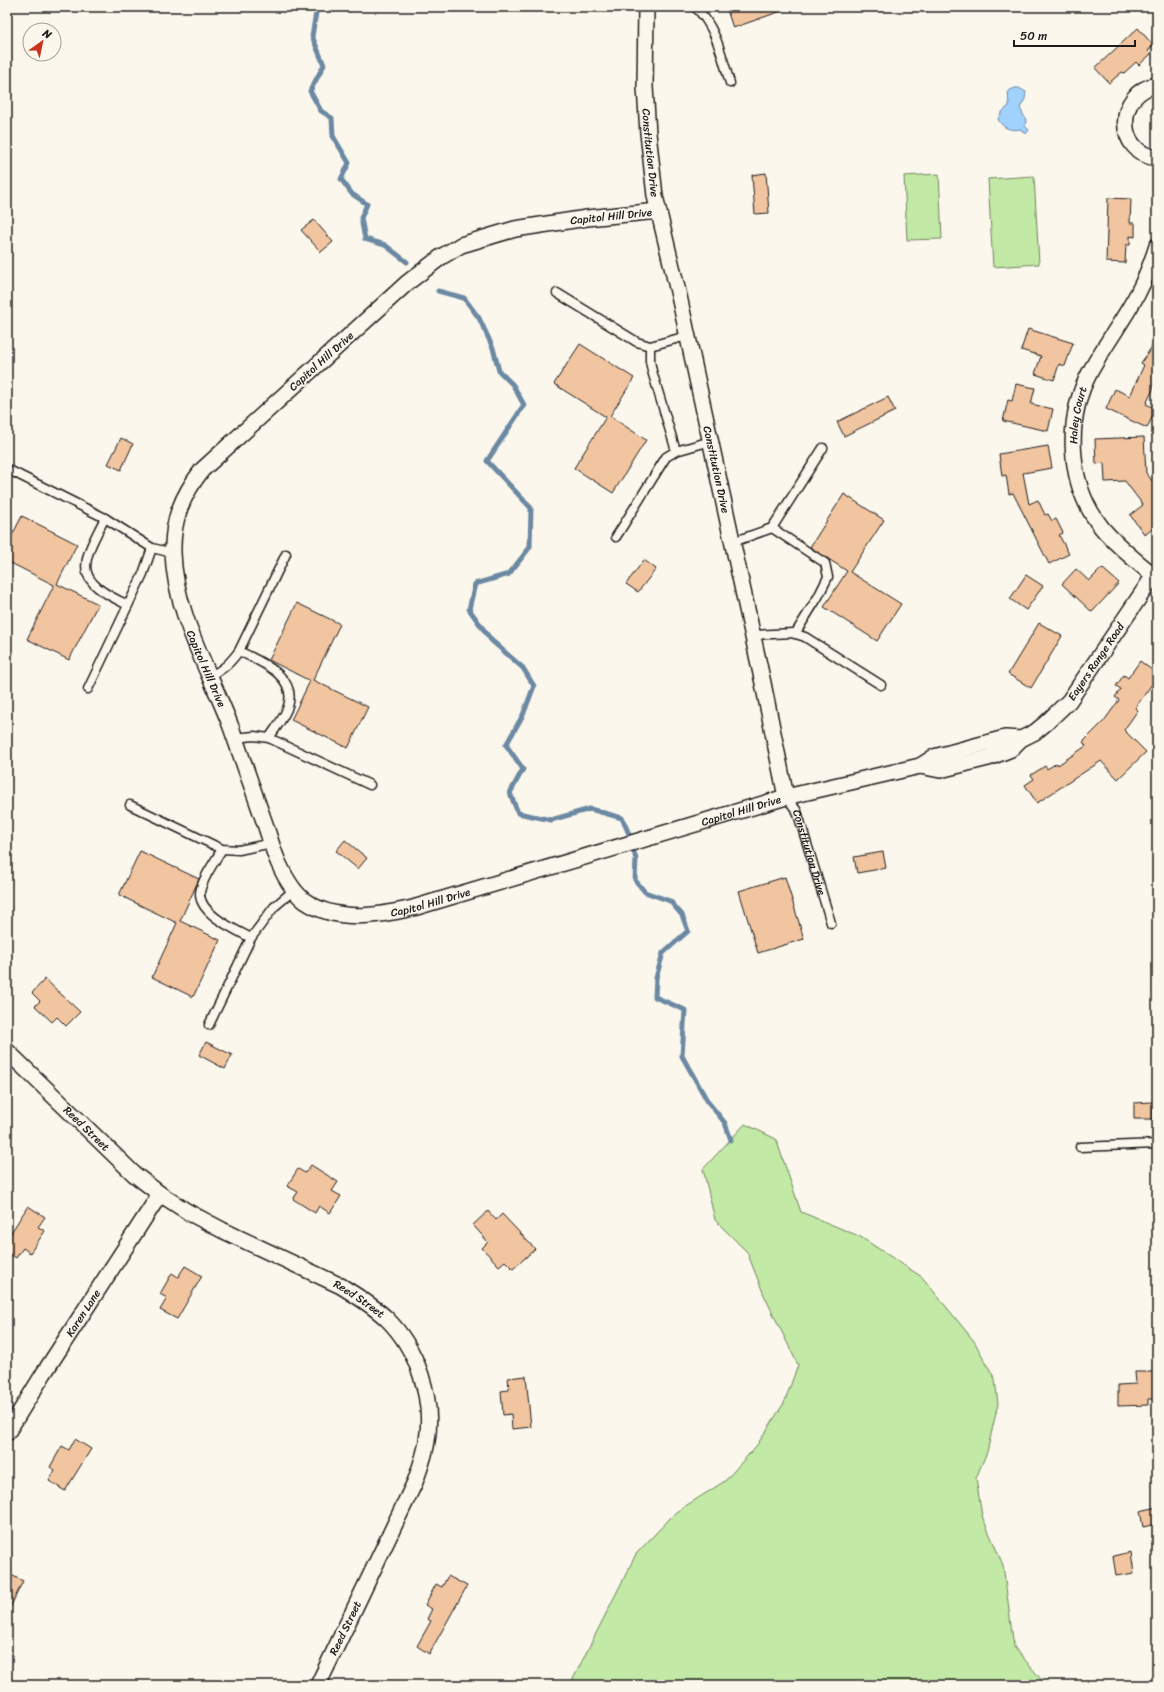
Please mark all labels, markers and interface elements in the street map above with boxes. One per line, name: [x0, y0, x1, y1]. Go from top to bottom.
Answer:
north arrow: [22, 22, 62, 62]
scale bar: [1014, 22, 1135, 48]
text: N: [38, 23, 56, 44]
text: 50 m: [1020, 25, 1047, 47]
street label: Constitution Drive: [636, 108, 664, 198]
street label: Capitol Hill Drive: [569, 203, 653, 230]
street label: Capitol Hill Drive: [285, 326, 359, 396]
street label: Haley Court: [1064, 384, 1093, 444]
street label: Constitution Drive: [697, 424, 735, 516]
street label: Eayers Range Road: [1063, 618, 1130, 705]
street label: Capitol Hill Drive: [181, 627, 231, 711]
street label: Capitol Hill Drive: [699, 790, 784, 832]
street label: Constitution Drive: [787, 807, 831, 898]
street label: Capitol Hill Drive: [389, 882, 473, 922]
street label: Reed Street: [59, 1101, 114, 1156]
street label: Reed Street: [330, 1275, 389, 1323]
street label: Karen Lane: [61, 1285, 106, 1341]
street label: Reed Street: [324, 1598, 367, 1659]

